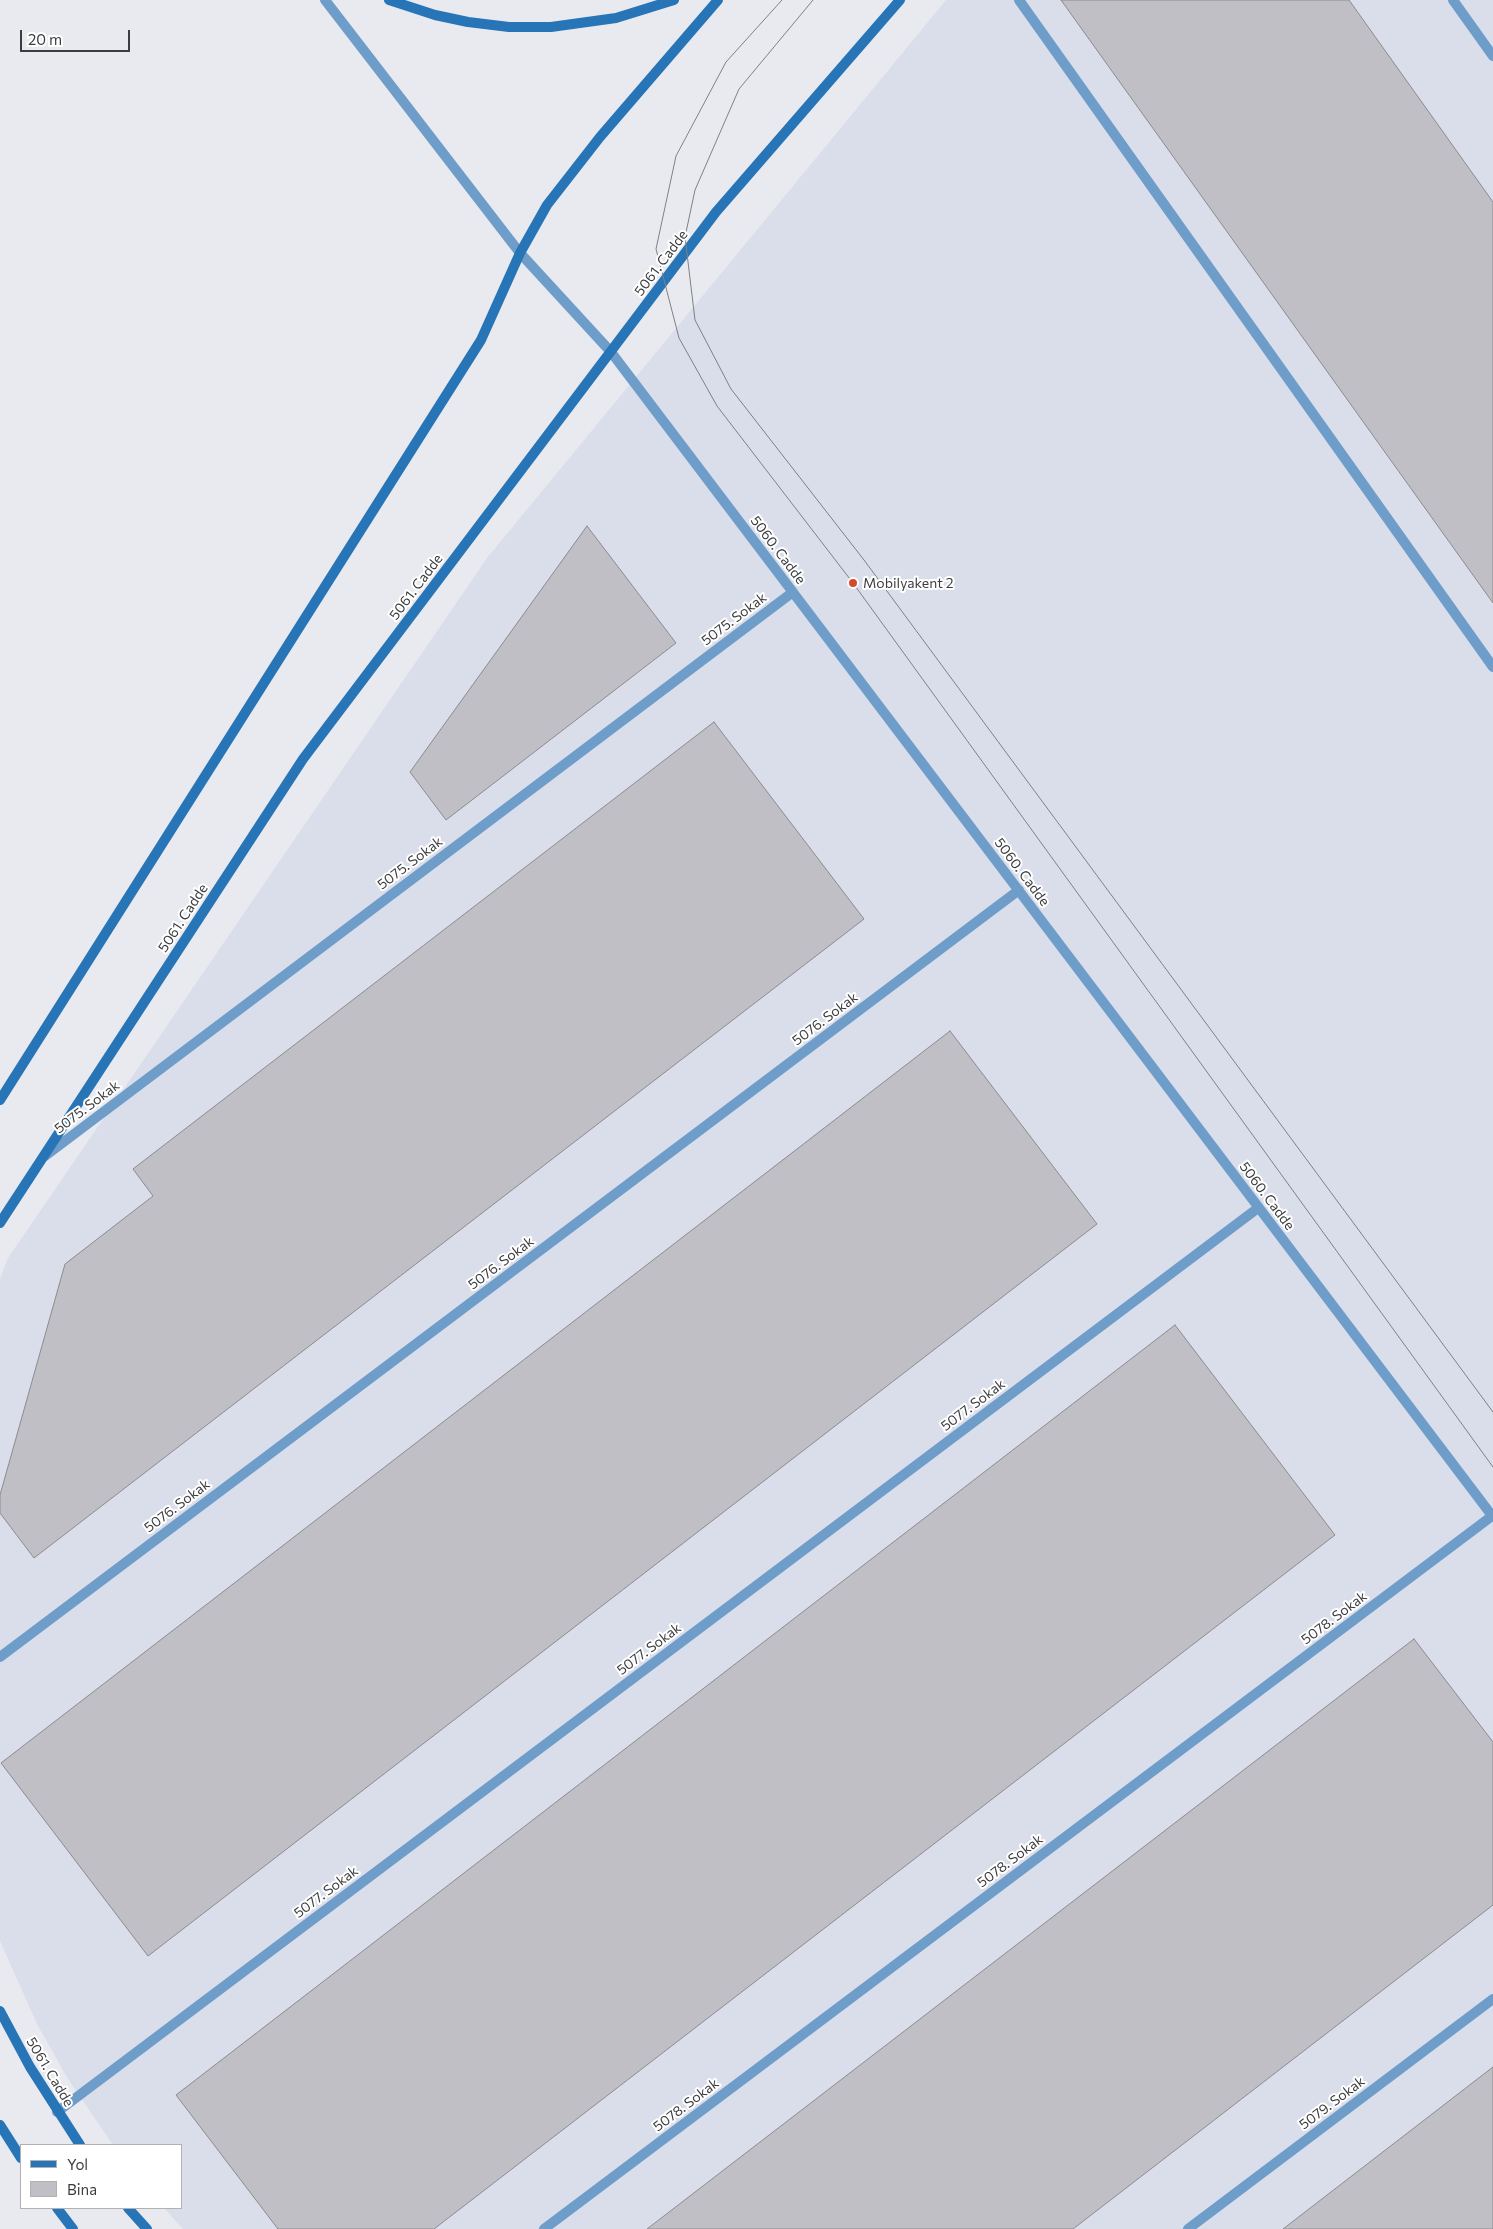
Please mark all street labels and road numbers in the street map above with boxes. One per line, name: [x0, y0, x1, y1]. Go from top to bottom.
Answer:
street label: 5061. Cadde: [631, 227, 691, 299]
street label: 5060. Cadde: [747, 513, 809, 587]
street label: 5061. Cadde: [386, 551, 446, 623]
street label: 5075. Sokak: [698, 589, 770, 649]
street label: 5075. Sokak: [374, 833, 446, 893]
street label: 5060. Cadde: [991, 835, 1053, 909]
street label: 5061. Cadde: [155, 881, 211, 955]
street label: 5076. Sokak: [789, 989, 861, 1049]
street label: 5075. Sokak: [51, 1077, 123, 1137]
street label: 5060. Cadde: [1236, 1159, 1298, 1233]
street label: 5076. Sokak: [465, 1233, 537, 1293]
street label: 5077. Sokak: [938, 1375, 1008, 1435]
street label: 5076. Sokak: [141, 1476, 213, 1536]
street label: 5078. Sokak: [1298, 1588, 1370, 1648]
street label: 5077. Sokak: [614, 1619, 684, 1679]
street label: 5078. Sokak: [974, 1831, 1046, 1891]
street label: 5077. Sokak: [291, 1862, 361, 1922]
street label: 5061. Cadde: [23, 2034, 77, 2110]
street label: 5079. Sokak: [1296, 2073, 1368, 2133]
street label: 5078. Sokak: [650, 2075, 722, 2135]

